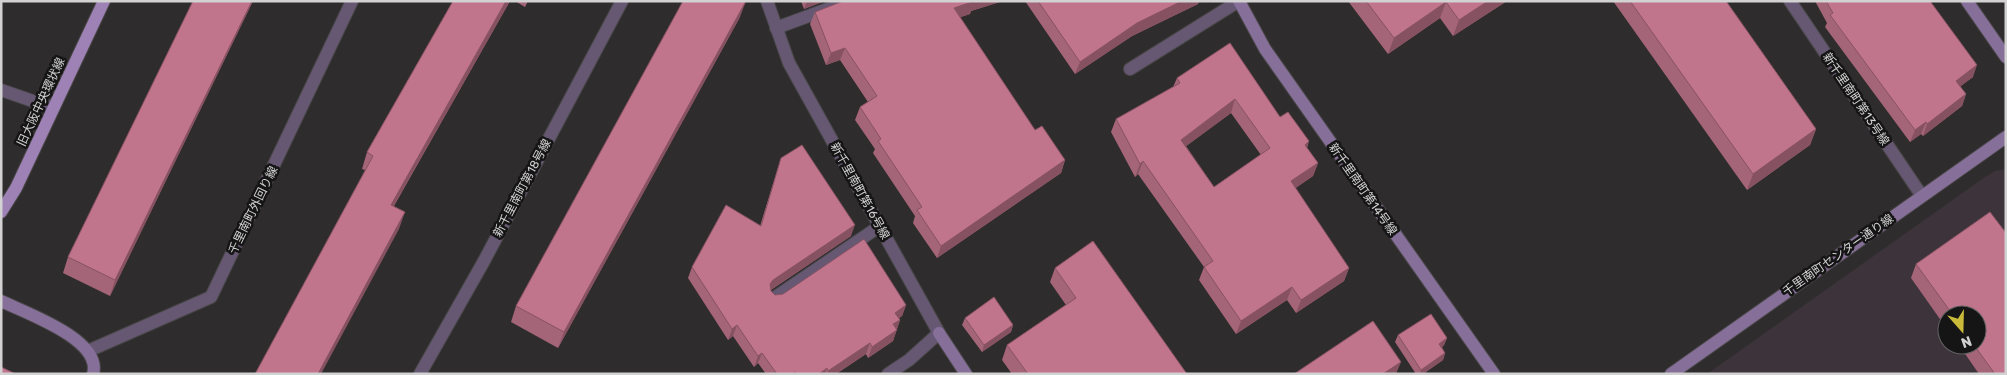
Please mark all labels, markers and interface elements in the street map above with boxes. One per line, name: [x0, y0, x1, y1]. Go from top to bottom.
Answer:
street label: 新千里南町第13号線: [1820, 50, 1892, 148]
street label: 旧大阪中央環状線: [14, 56, 68, 148]
street label: 新千里南町第18号線: [490, 137, 554, 239]
street label: 新千里南町第16号線: [828, 140, 892, 242]
street label: 新千里南町第14号線: [1326, 141, 1400, 237]
street label: 千里南町外回り線: [226, 164, 280, 256]
street label: 千里南町センター通り線: [1780, 211, 1896, 299]
north arrow: [1937, 305, 1987, 355]
text: N: [1959, 332, 1974, 351]

